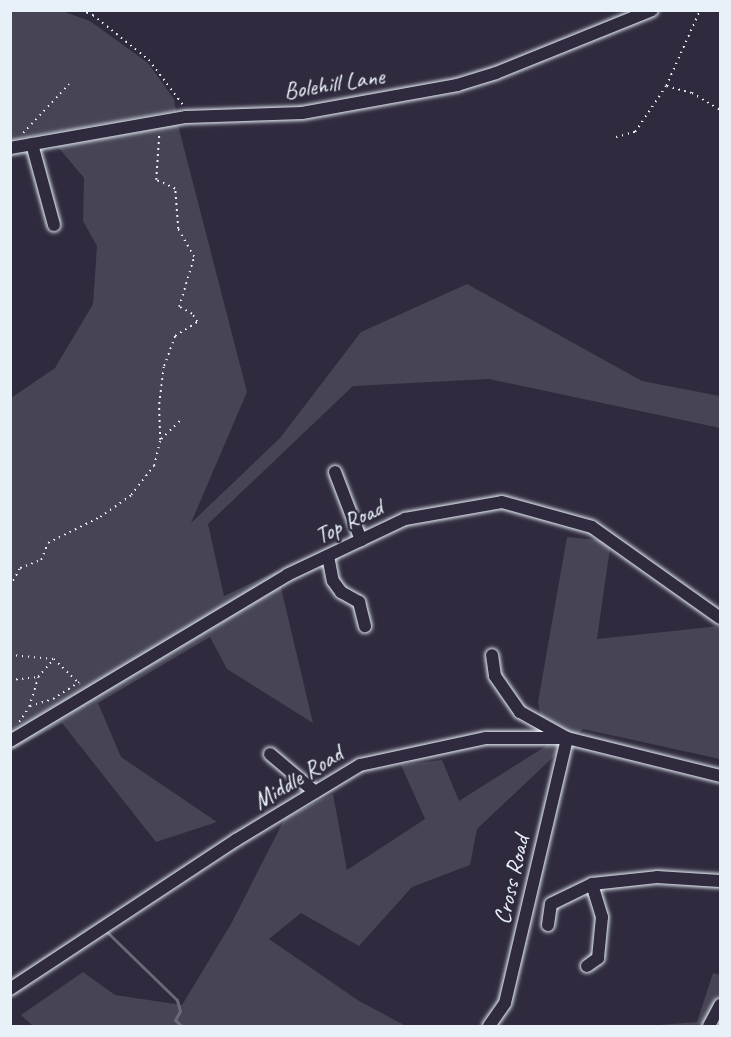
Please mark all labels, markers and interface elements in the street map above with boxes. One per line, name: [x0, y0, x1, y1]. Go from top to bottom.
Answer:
street label: Bolehill Lane: [282, 62, 386, 106]
street label: Top Road: [310, 493, 388, 551]
street label: Middle Road: [248, 740, 348, 816]
street label: Cross Road: [488, 833, 536, 927]

